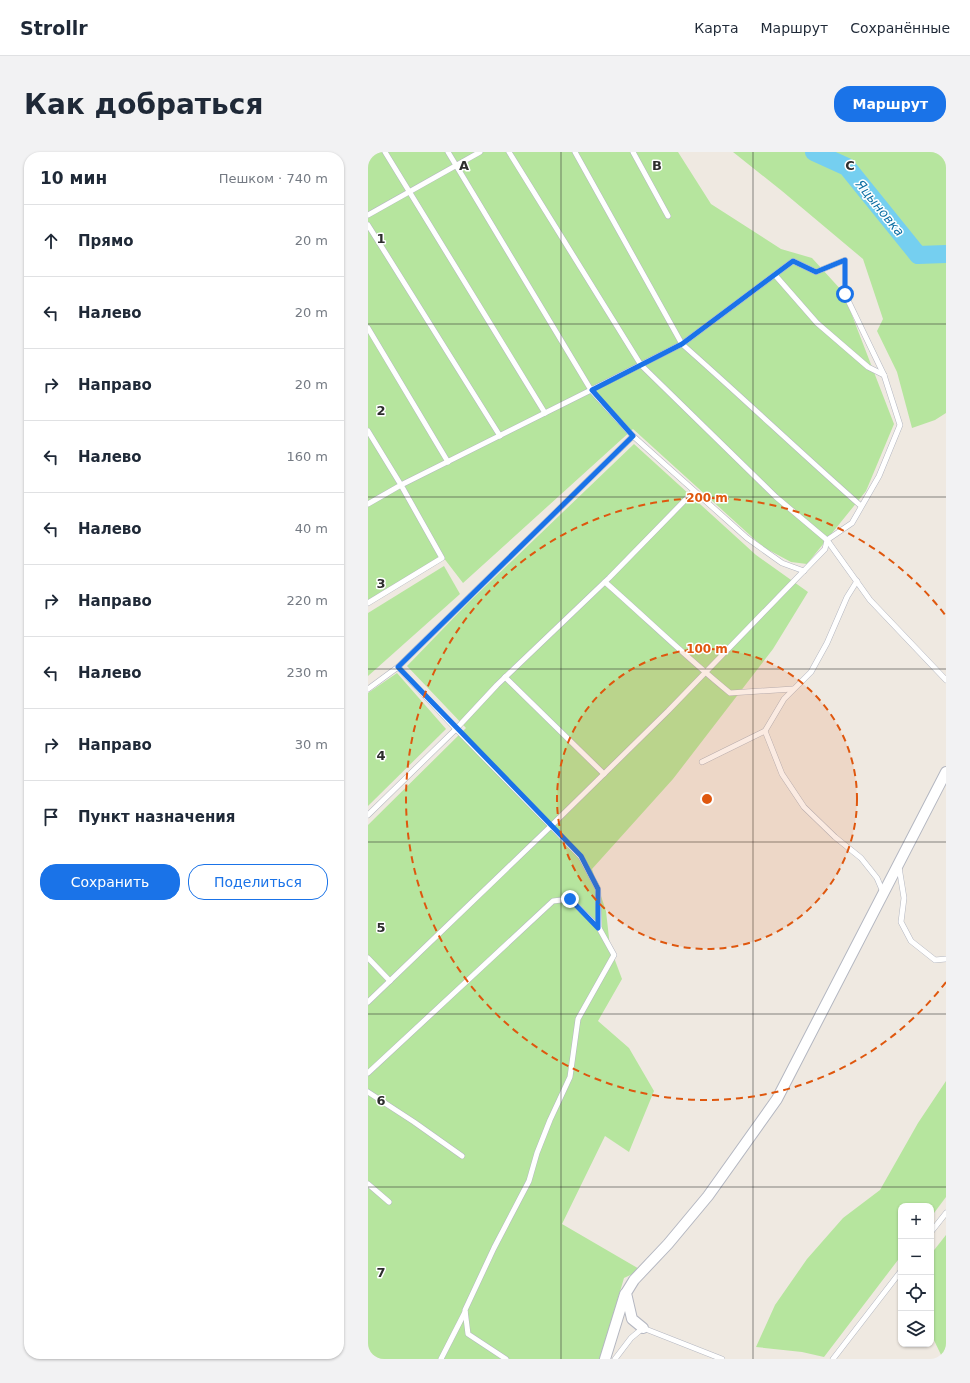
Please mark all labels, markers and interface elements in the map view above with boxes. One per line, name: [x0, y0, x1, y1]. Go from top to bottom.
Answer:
text: Strollr: [20, 17, 88, 39]
text: Карта: [694, 20, 738, 36]
text: Маршрут: [760, 20, 828, 36]
text: Сохранённые: [850, 20, 950, 36]
button: Маршрут: [834, 86, 946, 122]
text: Как добраться: [24, 88, 263, 121]
text: A: [459, 158, 469, 173]
text: B: [652, 158, 662, 173]
text: C: [845, 158, 855, 173]
text: 10 мин: [40, 168, 107, 188]
text: Пешком · 740 m: [219, 171, 328, 186]
water label: Яцыновка: [852, 176, 907, 239]
icon: ahead: [40, 230, 62, 252]
text: 1: [376, 231, 386, 246]
text: Прямо: [78, 232, 134, 250]
text: 20 m: [295, 233, 328, 248]
route start: [836, 285, 854, 303]
icon: left: [40, 302, 62, 324]
text: Налево: [78, 304, 142, 322]
text: 20 m: [295, 305, 328, 320]
icon: right: [40, 374, 62, 396]
text: Направо: [78, 376, 152, 394]
text: 20 m: [295, 377, 328, 392]
text: 2: [376, 403, 386, 418]
icon: left: [40, 446, 62, 468]
text: Налево: [78, 448, 142, 466]
text: 160 m: [286, 449, 328, 464]
text: 200 m: [686, 491, 728, 505]
icon: left: [40, 518, 62, 540]
text: Налево: [78, 520, 142, 538]
text: 40 m: [295, 521, 328, 536]
text: 3: [376, 576, 386, 591]
icon: right: [40, 590, 62, 612]
text: Направо: [78, 592, 152, 610]
text: 220 m: [286, 593, 328, 608]
text: 100 m: [686, 642, 728, 656]
icon: left: [40, 662, 62, 684]
text: Налево: [78, 664, 142, 682]
text: 230 m: [286, 665, 328, 680]
icon: right: [40, 734, 62, 756]
text: Направо: [78, 736, 152, 754]
text: 30 m: [295, 737, 328, 752]
text: 4: [376, 748, 386, 763]
centre of rings: [700, 792, 714, 806]
icon: arrive: [40, 806, 62, 828]
text: Пункт назначения: [78, 808, 235, 826]
button: Сохранить: [40, 864, 180, 900]
button: Поделиться: [188, 864, 328, 900]
route end: [561, 890, 579, 908]
text: 5: [376, 920, 386, 935]
text: 6: [376, 1093, 386, 1108]
map controls: [898, 1203, 934, 1347]
button: +: [898, 1203, 934, 1239]
button: −: [898, 1239, 934, 1275]
text: 7: [376, 1265, 386, 1280]
button: locate: [898, 1275, 934, 1311]
button: layers: [898, 1311, 934, 1347]

